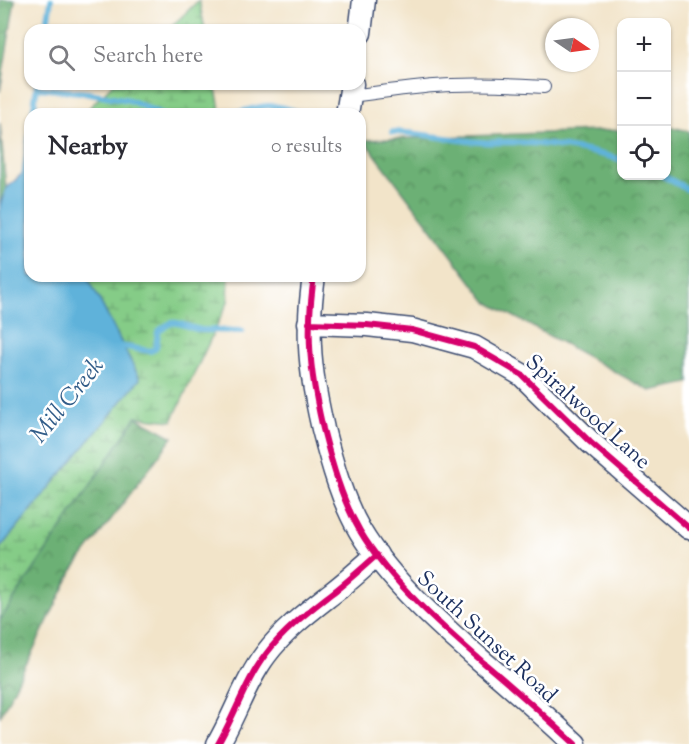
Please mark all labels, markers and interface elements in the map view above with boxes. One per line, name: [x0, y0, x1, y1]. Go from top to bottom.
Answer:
north arrow: [545, 18, 599, 72]
map controls: [617, 18, 671, 180]
button: +: [617, 18, 671, 72]
search box: [24, 24, 366, 90]
icon: search: [45, 41, 78, 74]
text: Search here: [93, 41, 203, 73]
button: −: [617, 72, 671, 126]
button: locate: [617, 126, 671, 180]
text: Nearby: [48, 129, 128, 166]
text: 0 results: [271, 133, 342, 162]
street label: Spiralwood Lane: [517, 348, 657, 478]
water label: Mill Creek: [23, 351, 113, 451]
street label: South Sunset Road: [408, 564, 564, 712]

